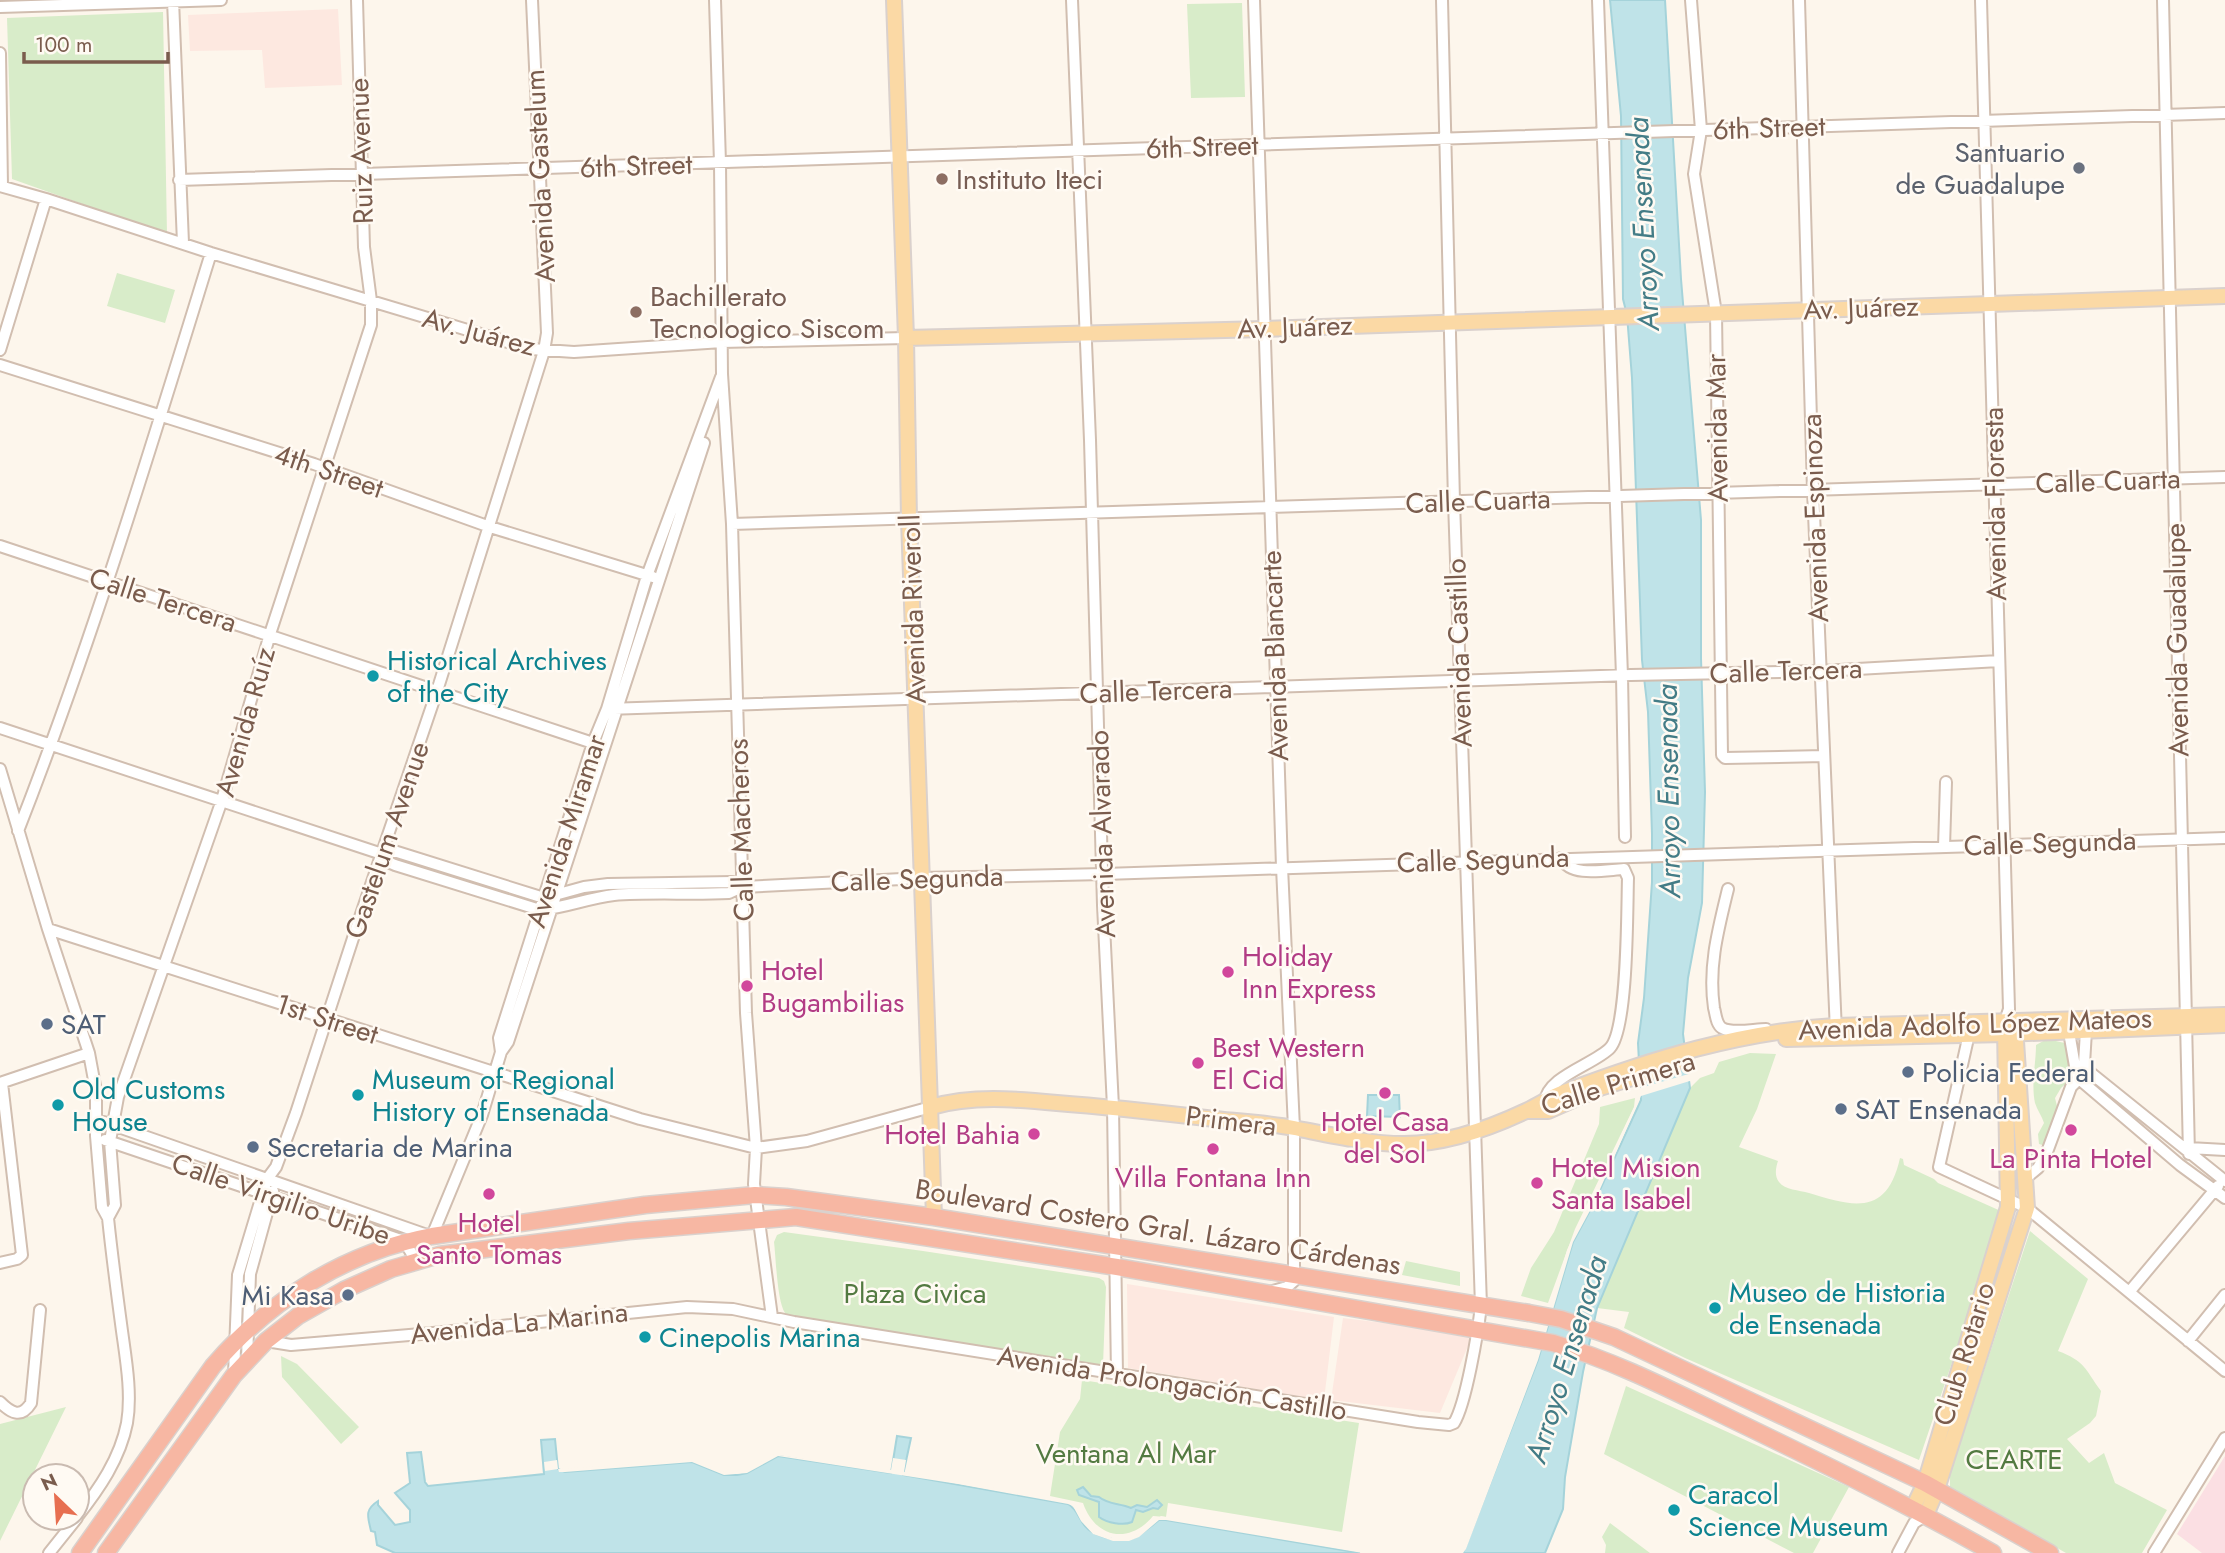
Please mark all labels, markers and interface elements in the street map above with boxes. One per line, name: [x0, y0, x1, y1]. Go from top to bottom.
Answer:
scale bar: [24, 21, 168, 65]
text: 100 m: [35, 30, 92, 60]
street label: Avenida Gastelum: [514, 68, 566, 284]
street label: Ruiz Avenue: [338, 77, 384, 225]
street label: 6th Street: [1712, 106, 1826, 150]
water label: Arroyo Ensenada: [1616, 115, 1670, 333]
street label: 6th Street: [1145, 125, 1259, 169]
place label: Santuario de Guadalupe: [1895, 132, 2065, 205]
street label: 6th Street: [579, 144, 693, 188]
place label: Instituto Iteci: [956, 159, 1103, 200]
marker: Santuario de Guadalupe: [2071, 160, 2087, 176]
marker: Instituto Iteci: [934, 171, 950, 187]
place label: Bachillerato Tecnologico Siscom: [650, 276, 884, 349]
street label: Av. Juárez: [1803, 285, 1920, 331]
street label: Av. Juárez: [418, 297, 540, 367]
marker: Bachillerato Tecnologico Siscom: [628, 304, 644, 320]
street label: Av. Juárez: [1237, 304, 1354, 350]
street label: Avenida Mar: [1695, 353, 1739, 503]
street label: Avenida Floresta: [1973, 407, 2017, 601]
street label: Avenida Espinoza: [1791, 413, 1839, 623]
street label: 4th Street: [269, 433, 389, 509]
street label: Calle Cuarta: [2035, 458, 2181, 504]
street label: Calle Cuarta: [1405, 478, 1551, 524]
street label: Avenida Riveroll: [889, 513, 937, 705]
street label: Avenida Guadalupe: [2154, 523, 2200, 757]
street label: Avenida Blancarte: [1251, 550, 1299, 762]
street label: Calle Tercera: [84, 557, 242, 643]
street label: Avenida Castillo: [1435, 558, 1483, 748]
place label: Historical Archives of the City: [387, 640, 607, 713]
street label: Avenida Ruíz: [204, 642, 286, 802]
street label: Calle Tercera: [1709, 648, 1863, 694]
marker: Historical Archives of the City: [365, 668, 381, 684]
street label: Calle Tercera: [1079, 668, 1233, 714]
water label: Arroyo Ensenada: [1645, 683, 1691, 900]
street label: Avenida Miramar: [515, 729, 617, 933]
street label: Avenida Alvarado: [1078, 729, 1126, 939]
street label: Gastelum Avenue: [334, 736, 440, 944]
street label: Calle Macheros: [717, 738, 765, 922]
street label: Calle Segunda: [1963, 819, 2137, 867]
street label: Calle Segunda: [1396, 836, 1570, 884]
street label: Calle Segunda: [830, 855, 1004, 903]
place label: Holiday Inn Express: [1242, 936, 1376, 1009]
place label: Hotel Bugambilias: [761, 950, 904, 1023]
marker: Holiday Inn Express: [1220, 964, 1236, 980]
marker: Hotel Bugambilias: [739, 978, 755, 994]
street label: 1st Street: [270, 983, 384, 1055]
street label: Avenida Adolfo López Mateos: [1797, 997, 2153, 1051]
place label: SAT: [61, 1004, 106, 1045]
marker: SAT: [39, 1016, 55, 1032]
place label: Best Western El Cid: [1212, 1027, 1365, 1100]
street label: Calle Primera: [1536, 1040, 1700, 1126]
place label: Policia Federal: [1922, 1052, 2096, 1093]
marker: Best Western El Cid: [1190, 1055, 1206, 1071]
place label: Museum of Regional History of Ensenada: [372, 1059, 615, 1132]
marker: Policia Federal: [1900, 1064, 1916, 1080]
place label: Old Customs House: [72, 1069, 225, 1142]
marker: Hotel Casa del Sol: [1377, 1085, 1393, 1101]
marker: Museum of Regional History of Ensenada: [350, 1087, 366, 1103]
place label: SAT Ensenada: [1855, 1089, 2022, 1130]
street label: Primera: [1183, 1095, 1279, 1147]
marker: Old Customs House: [50, 1097, 66, 1113]
place label: Hotel Casa del Sol: [1321, 1101, 1449, 1174]
marker: SAT Ensenada: [1833, 1101, 1849, 1117]
place label: Hotel Bahia: [884, 1114, 1020, 1155]
marker: La Pinta Hotel: [2063, 1122, 2079, 1138]
marker: Hotel Bahia: [1026, 1126, 1042, 1142]
place label: Secretaria de Marina: [267, 1127, 513, 1168]
place label: La Pinta Hotel: [1989, 1138, 2153, 1179]
marker: Secretaria de Marina: [245, 1139, 261, 1155]
marker: Villa Fontana Inn: [1205, 1141, 1221, 1157]
street label: Calle Virgilio Uribe: [166, 1142, 396, 1256]
place label: Hotel Mision Santa Isabel: [1551, 1147, 1701, 1220]
place label: Villa Fontana Inn: [1115, 1157, 1311, 1198]
street label: Boulevard Costero Gral. Lázaro Cárdenas: [912, 1168, 1404, 1286]
marker: Hotel Mision Santa Isabel: [1529, 1175, 1545, 1191]
marker: Hotel Santo Tomas: [481, 1186, 497, 1202]
place label: Hotel Santo Tomas: [416, 1202, 562, 1275]
water label: Arroyo Ensenada: [1514, 1250, 1618, 1469]
place label: Museo de Historia de Ensenada: [1729, 1272, 1946, 1345]
park label: Plaza Civica: [844, 1273, 986, 1314]
place label: Mi Kasa: [242, 1275, 334, 1316]
street label: Club Rotario: [1923, 1277, 2005, 1431]
marker: Mi Kasa: [340, 1287, 356, 1303]
street label: Avenida La Marina: [408, 1291, 630, 1355]
marker: Museo de Historia de Ensenada: [1707, 1300, 1723, 1316]
place label: Cinepolis Marina: [659, 1317, 860, 1358]
marker: Cinepolis Marina: [637, 1329, 653, 1345]
street label: Avenida Prolongación Castillo: [994, 1335, 1350, 1431]
park label: Ventana Al Mar: [1035, 1433, 1217, 1474]
park label: CEARTE: [1965, 1439, 2063, 1480]
north arrow: [21, 1462, 91, 1532]
text: N: [36, 1467, 62, 1497]
place label: Caracol Science Museum: [1688, 1474, 1889, 1547]
marker: Caracol Science Museum: [1666, 1502, 1682, 1518]

